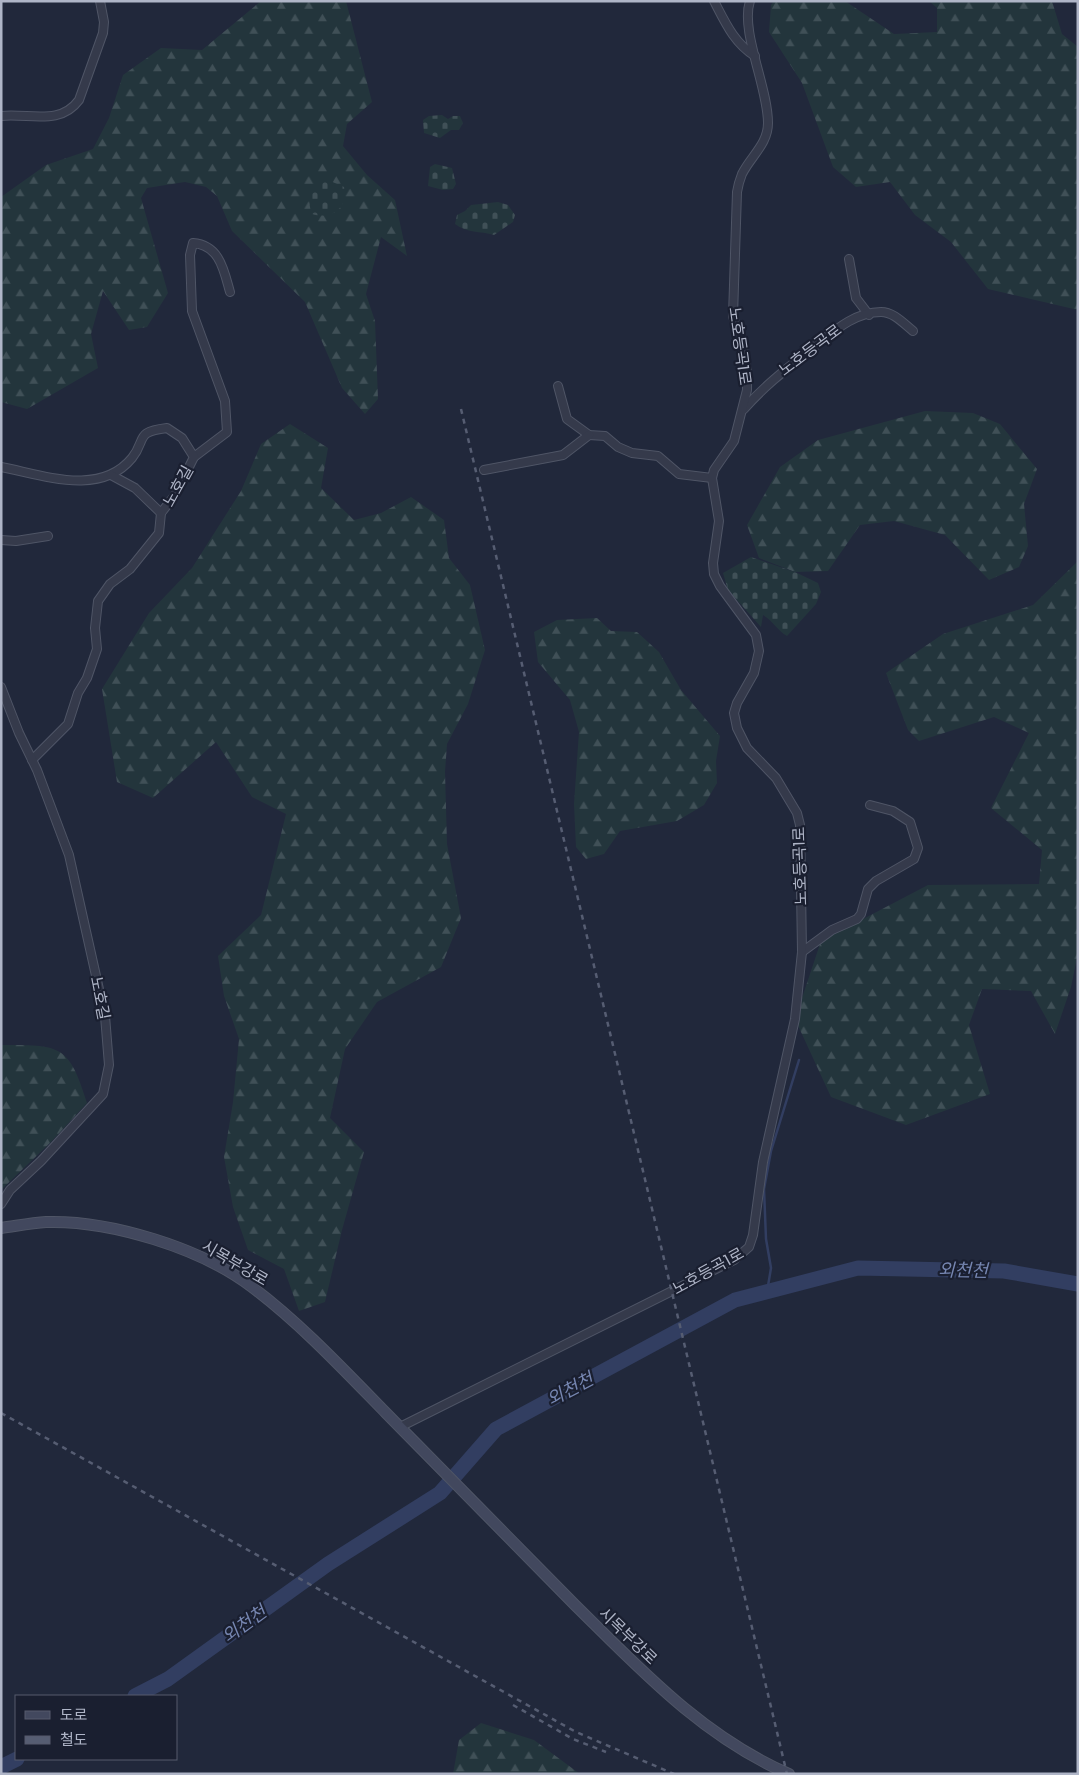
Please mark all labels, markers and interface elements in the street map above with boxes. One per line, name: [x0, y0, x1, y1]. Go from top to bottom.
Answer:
street label: 노호등곡1로: [723, 305, 757, 387]
street label: 노호등곡로: [774, 319, 847, 381]
street label: 노호길: [157, 461, 199, 511]
street label: 노호등곡1로: [787, 826, 813, 906]
street label: 노호길: [84, 974, 116, 1022]
street label: 시목부강로: [197, 1235, 273, 1291]
street label: 노호등곡1로: [668, 1242, 748, 1300]
water label: 외천천: [938, 1257, 990, 1283]
water label: 외천천: [542, 1365, 600, 1412]
water label: 외천천: [217, 1598, 273, 1649]
street label: 시목부강로: [594, 1602, 663, 1670]
legend: [15, 1695, 178, 1760]
text: 도로: [60, 1704, 88, 1725]
text: 철도: [60, 1729, 88, 1750]

